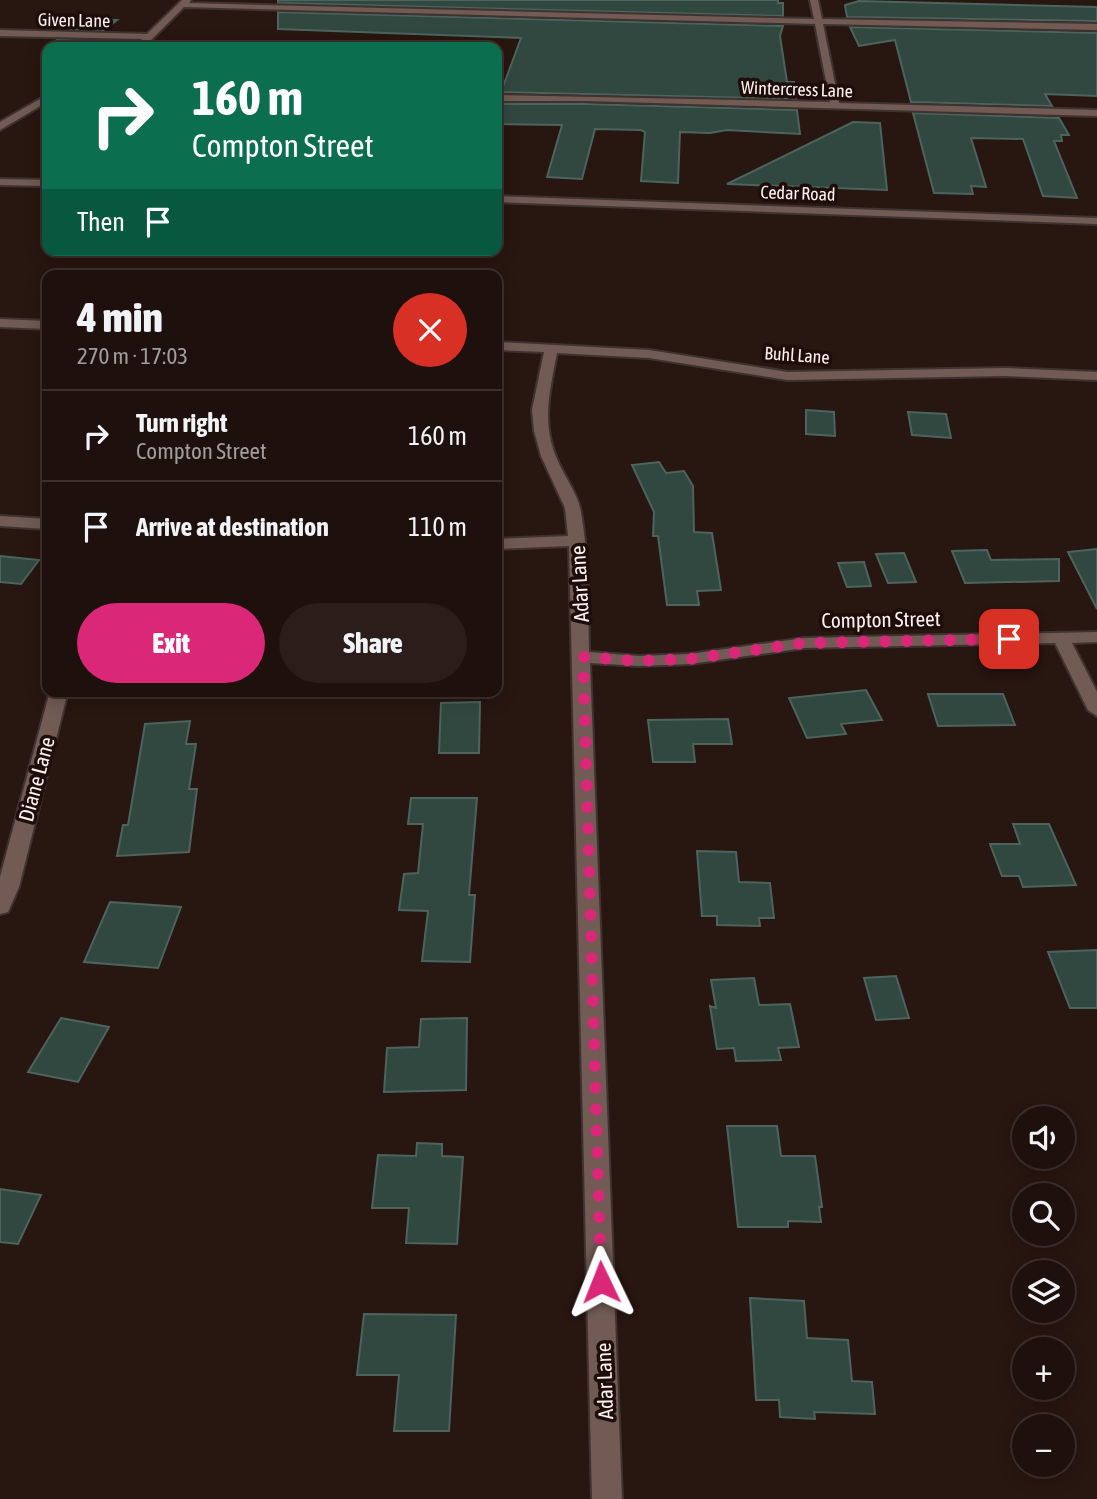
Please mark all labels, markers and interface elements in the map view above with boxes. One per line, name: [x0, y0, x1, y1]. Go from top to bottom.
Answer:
street label: Given Lane: [38, 9, 110, 31]
text: 160 m: [192, 69, 303, 125]
icon: right: [77, 70, 168, 161]
street label: Wintercress Lane: [741, 77, 853, 101]
text: Compton Street: [192, 127, 374, 164]
street label: Cedar Road: [760, 181, 836, 205]
icon: arrive: [139, 203, 177, 241]
text: Then: [77, 207, 125, 237]
text: 4 min: [77, 293, 163, 341]
button: close: [393, 293, 467, 367]
street label: Buhl Lane: [764, 342, 830, 368]
text: 270 m · 17:03: [77, 343, 188, 369]
text: Turn right: [136, 408, 227, 438]
icon: right: [77, 417, 115, 455]
text: 160 m: [408, 421, 467, 451]
text: Compton Street: [136, 438, 267, 464]
icon: arrive: [77, 508, 115, 546]
text: Arrive at destination: [136, 512, 329, 542]
text: 110 m: [408, 512, 467, 542]
street label: Adar Lane: [565, 545, 593, 623]
button: Exit: [77, 603, 265, 683]
button: Share: [279, 603, 467, 683]
street label: Compton Street: [821, 606, 941, 632]
pin: [979, 609, 1039, 669]
icon: arrive: [990, 620, 1028, 658]
street label: Diane Lane: [13, 734, 59, 824]
map controls: [1012, 1106, 1075, 1477]
button: sound: [1012, 1106, 1075, 1169]
button: search: [1012, 1183, 1075, 1246]
position arrow: [564, 1245, 638, 1319]
button: layers: [1012, 1260, 1075, 1323]
button: +: [1012, 1337, 1075, 1400]
street label: Adar Lane: [591, 1342, 617, 1420]
button: −: [1012, 1414, 1075, 1477]

